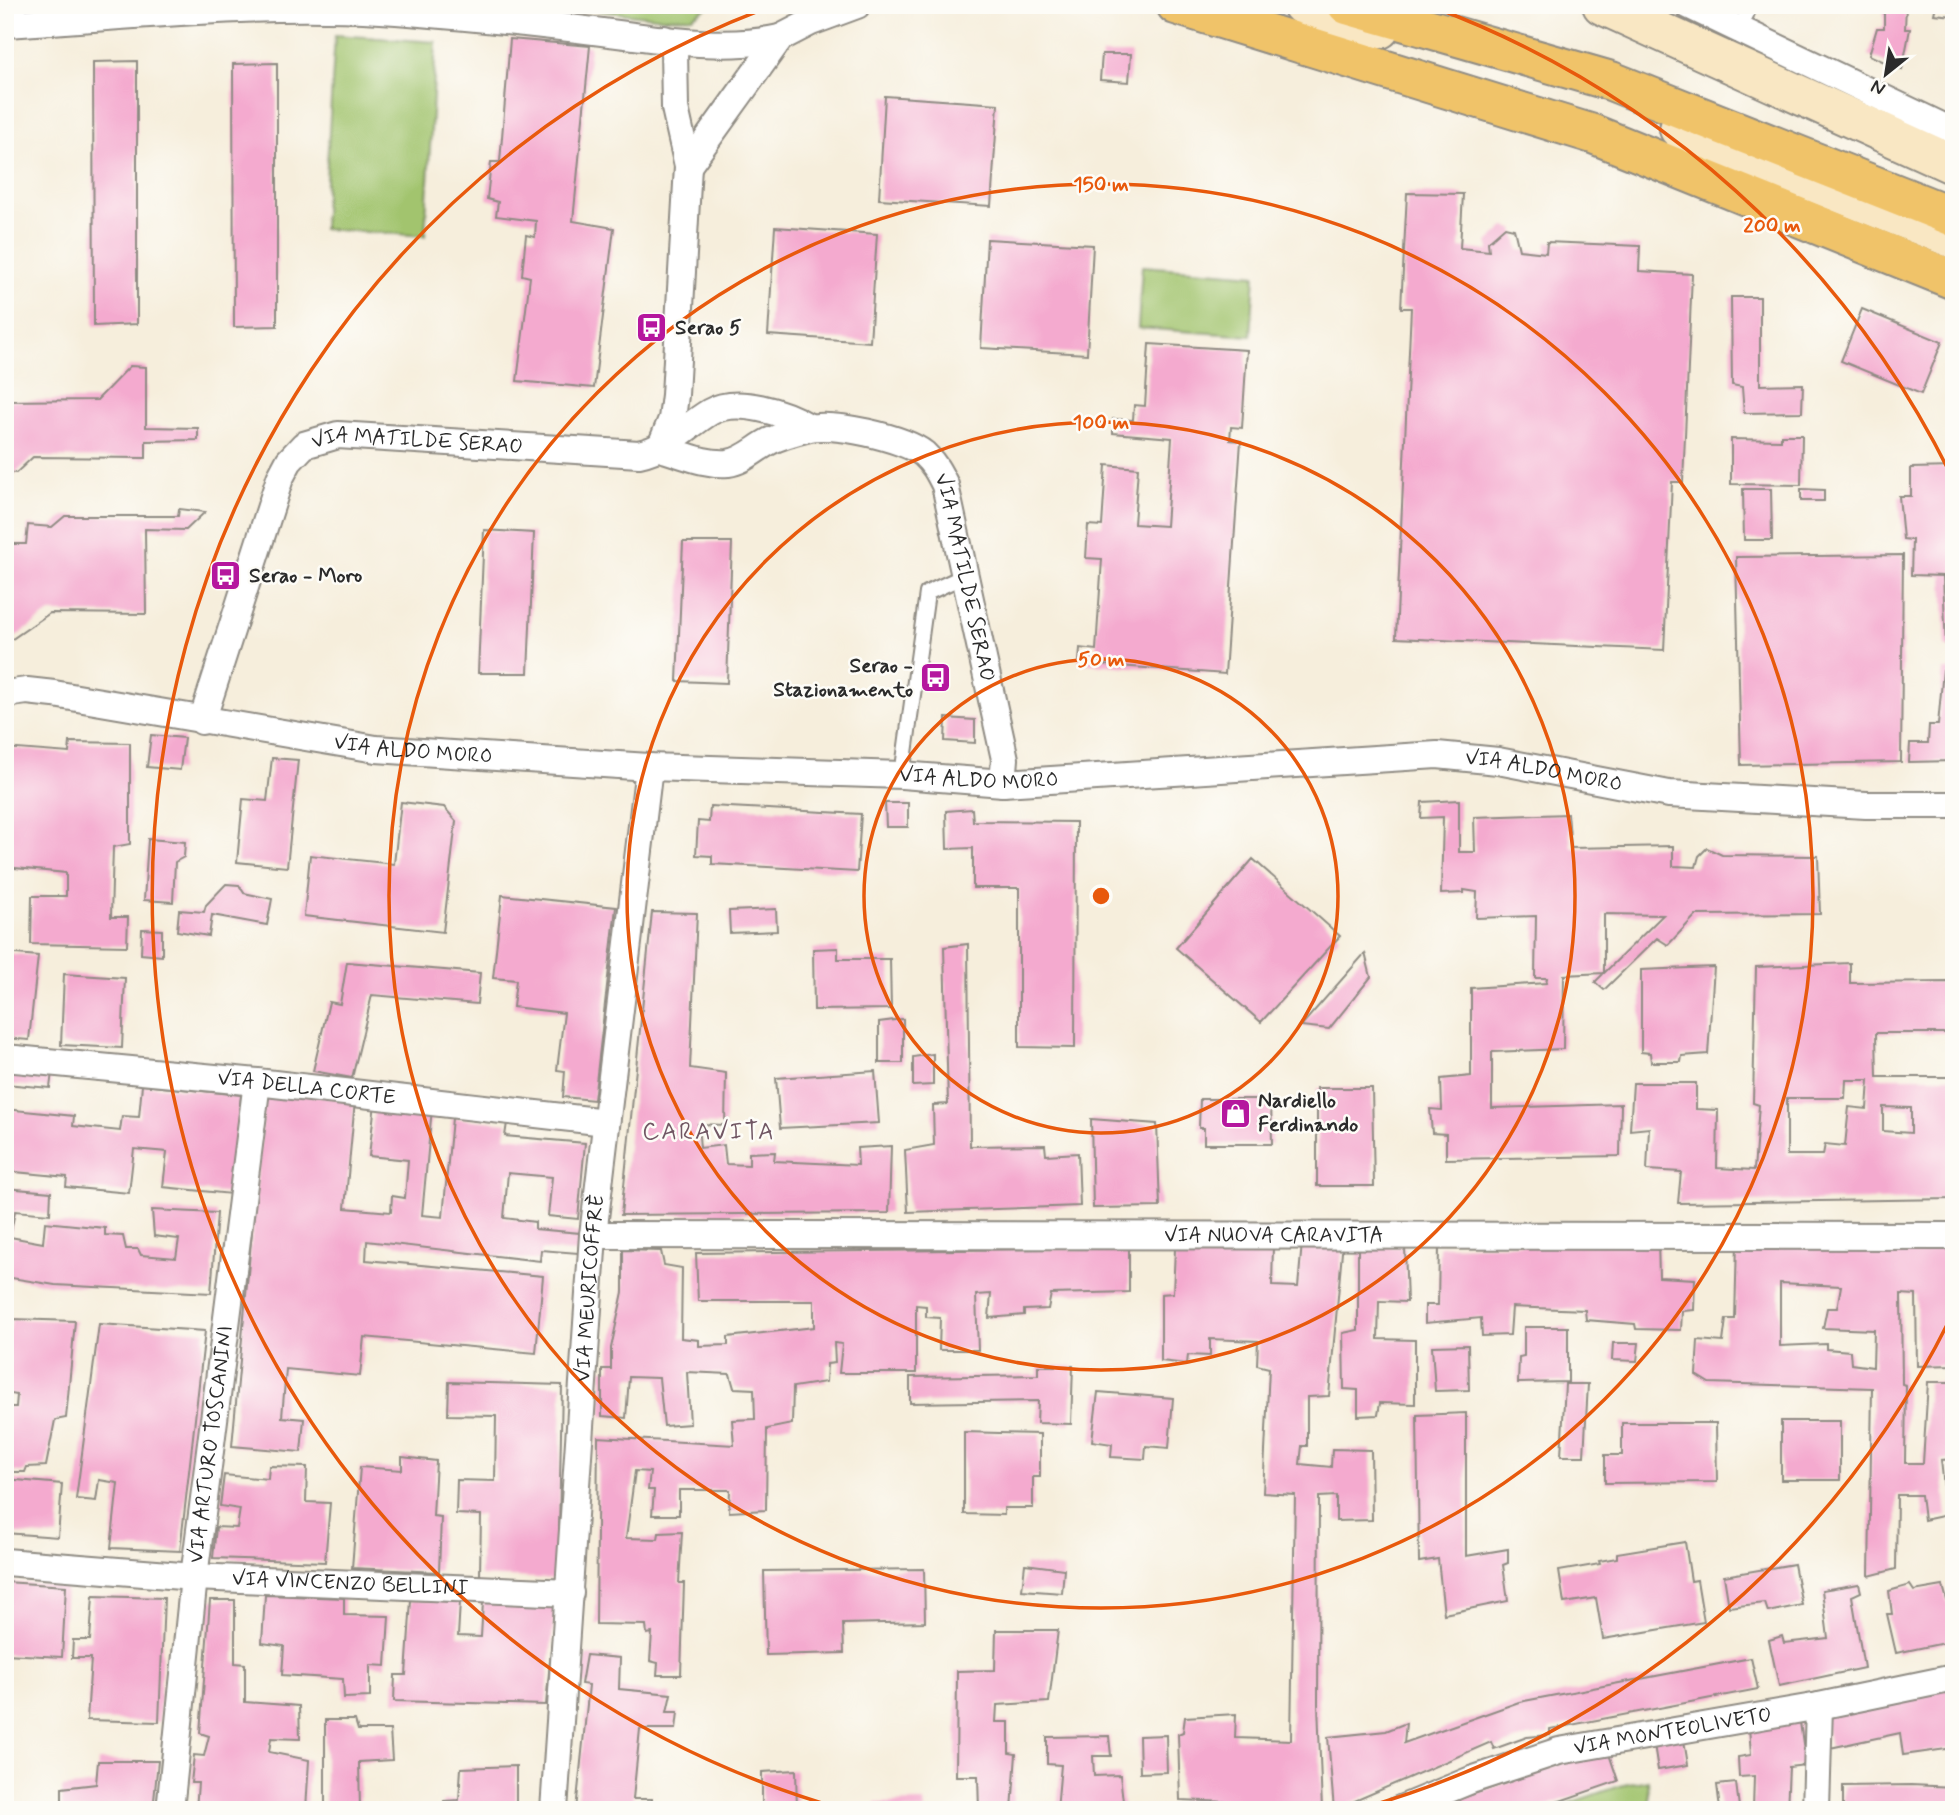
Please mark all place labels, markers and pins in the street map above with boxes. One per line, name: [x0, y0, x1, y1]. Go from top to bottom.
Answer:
bus stop icon: Serao 5: [635, 311, 669, 345]
place label: Serao 5: [675, 314, 742, 342]
bus stop icon: Serao - Moro: [209, 559, 243, 593]
place label: Serao - Moro: [249, 562, 363, 590]
place label: Serao - Stazionamento: [773, 652, 913, 704]
bus stop icon: Serao - Stazionamento: [919, 661, 953, 695]
centre of rings: [1089, 884, 1113, 908]
place label: Nardiello Ferdinando: [1258, 1087, 1358, 1139]
shop icon: Nardiello Ferdinando: [1218, 1096, 1252, 1130]

